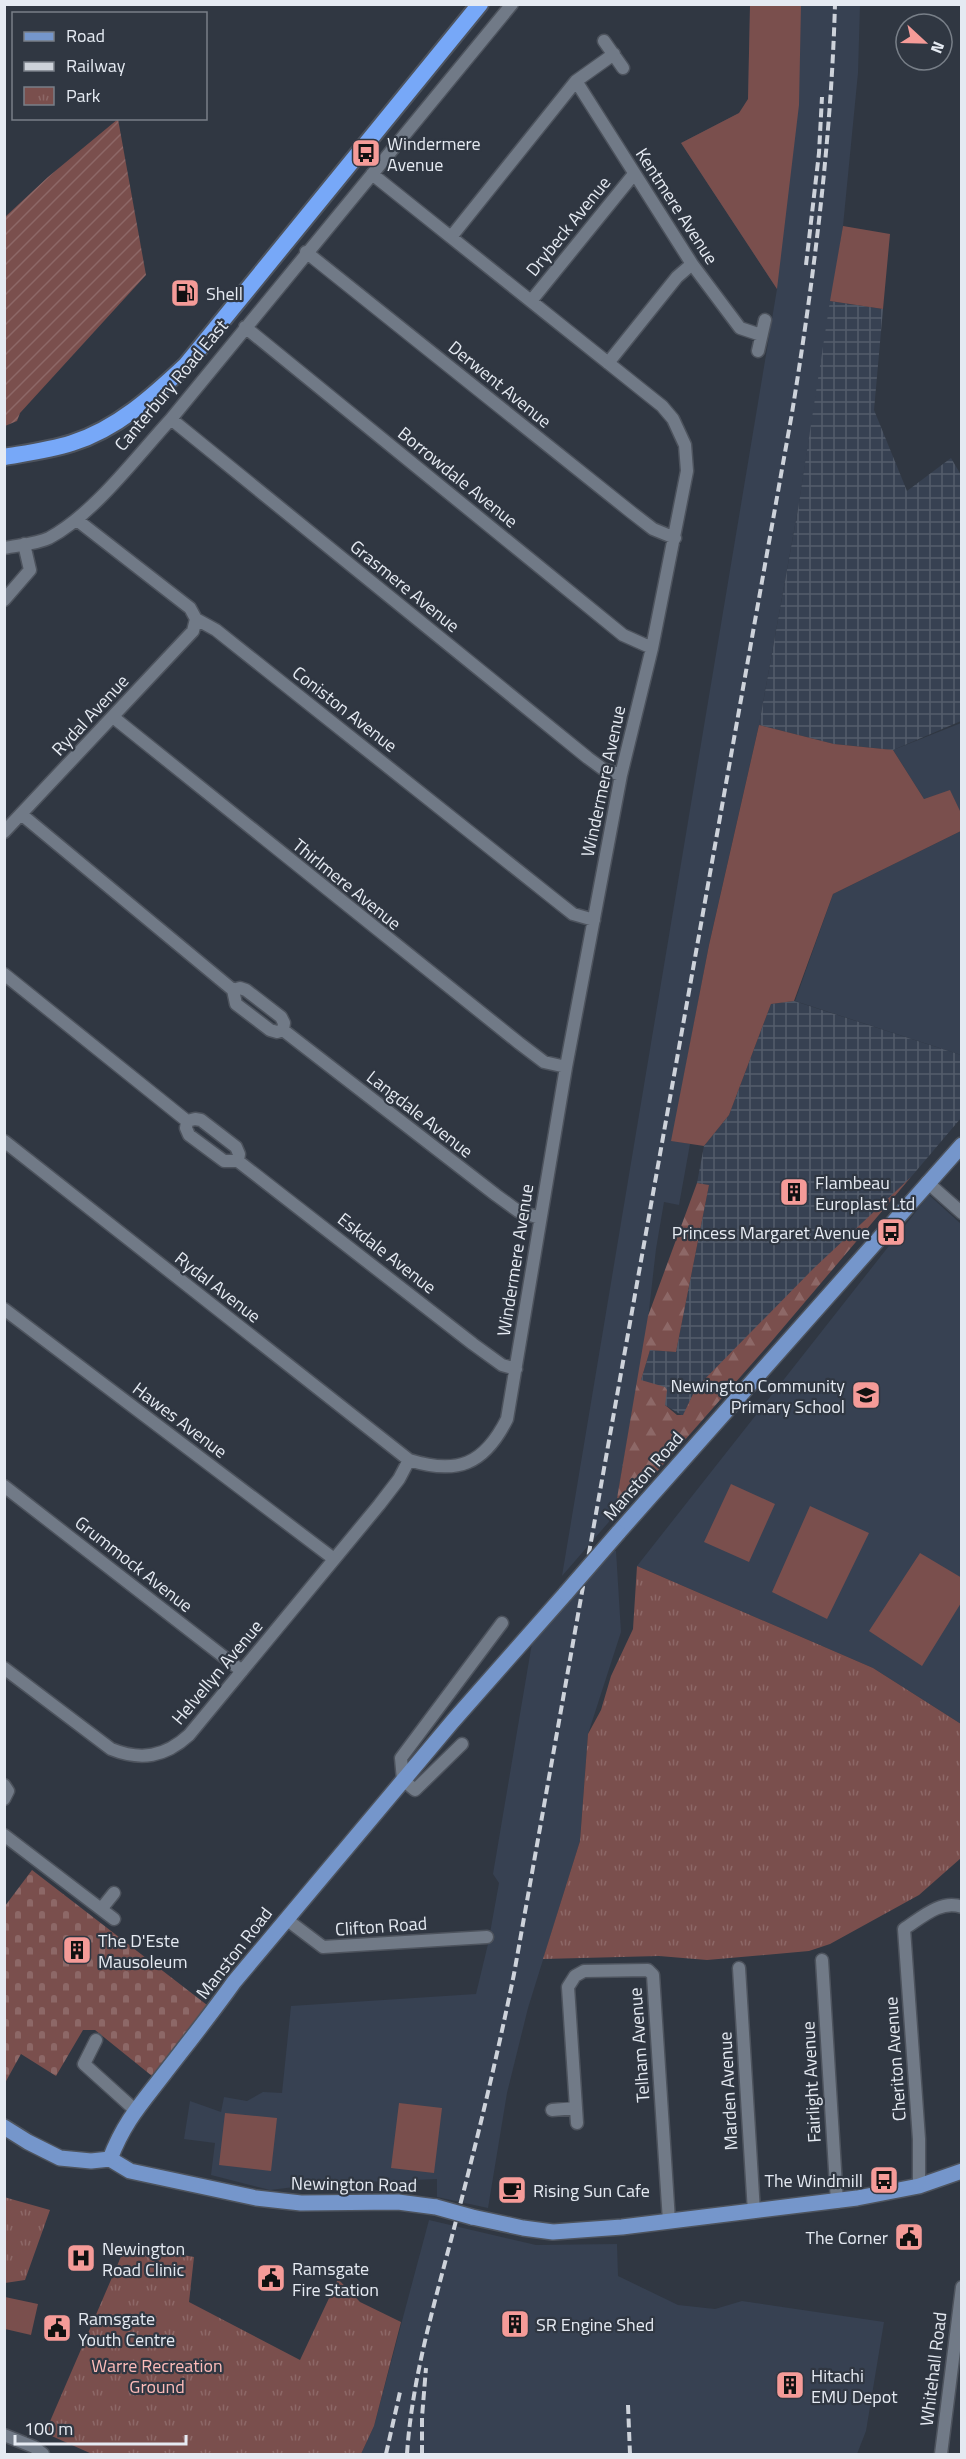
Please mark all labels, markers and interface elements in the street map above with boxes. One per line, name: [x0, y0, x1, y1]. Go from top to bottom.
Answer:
legend: [12, 12, 207, 120]
north arrow: [894, 12, 954, 72]
text: Road: [66, 22, 105, 49]
text: N: [925, 38, 951, 57]
text: Railway: [66, 52, 126, 79]
text: Park: [66, 82, 101, 109]
place label: Windermere Avenue: [387, 130, 481, 178]
bus stop icon: Windermere Avenue: [350, 137, 382, 169]
street label: Kentmere Avenue: [629, 142, 725, 270]
street label: Drybeck Avenue: [519, 170, 617, 282]
fuel station icon: Shell: [169, 277, 201, 309]
place label: Shell: [206, 280, 243, 307]
street label: Canterbury Road East: [108, 313, 235, 457]
street label: Derwent Avenue: [443, 334, 557, 434]
street label: Borrowdale Avenue: [392, 420, 524, 534]
street label: Grasmere Avenue: [344, 533, 466, 639]
street label: Coniston Avenue: [287, 659, 403, 759]
street label: Rydal Avenue: [45, 668, 135, 762]
street label: Windermere Avenue: [574, 703, 632, 859]
street label: Thirlmere Avenue: [287, 832, 407, 936]
street label: Langdale Avenue: [361, 1064, 479, 1164]
place label: Flambeau Europlast Ltd: [815, 1169, 915, 1217]
building icon: Flambeau Europlast Ltd: [778, 1176, 810, 1208]
street label: Windermere Avenue: [490, 1182, 540, 1338]
street label: Eskdale Avenue: [332, 1206, 442, 1300]
bus stop icon: Princess Margaret Avenue: [875, 1216, 907, 1248]
place label: Princess Margaret Avenue: [672, 1219, 870, 1246]
street label: Rydal Avenue: [169, 1245, 267, 1329]
place label: Newington Community Primary School: [671, 1372, 845, 1420]
street label: Hawes Avenue: [127, 1375, 233, 1465]
school or university icon: Newington Community Primary School: [850, 1379, 882, 1411]
street label: Manston Road: [597, 1425, 689, 1527]
street label: Grummock Avenue: [69, 1509, 199, 1619]
street label: Helvellyn Avenue: [165, 1614, 269, 1730]
street label: Manston Road: [189, 1901, 279, 2005]
street label: Clifton Road: [334, 1909, 428, 1943]
place label: The D'Este Mausoleum: [98, 1927, 187, 1975]
building icon: The D'Este Mausoleum: [61, 1934, 93, 1966]
street label: Telham Avenue: [622, 1987, 656, 2103]
street label: Cheriton Avenue: [877, 1996, 913, 2122]
street label: Fairlight Avenue: [794, 2021, 828, 2143]
street label: Marden Avenue: [711, 2031, 745, 2151]
bus stop icon: The Windmill: [868, 2164, 900, 2196]
place label: The Windmill: [764, 2167, 863, 2194]
street label: Newington Road: [291, 2169, 417, 2199]
cafe icon: Rising Sun Cafe: [496, 2174, 528, 2206]
place label: Rising Sun Cafe: [533, 2177, 650, 2204]
public building icon: The Corner: [893, 2221, 925, 2253]
place label: The Corner: [805, 2224, 888, 2251]
place label: Newington Road Clinic: [102, 2235, 185, 2283]
hospital icon: Newington Road Clinic: [65, 2242, 97, 2274]
place label: Ramsgate Fire Station: [292, 2255, 379, 2303]
public building icon: Ramsgate Fire Station: [255, 2262, 287, 2294]
place label: Ramsgate Youth Centre: [78, 2305, 175, 2353]
building icon: SR Engine Shed: [499, 2308, 531, 2340]
street label: Whitehall Road: [913, 2310, 953, 2428]
place label: SR Engine Shed: [536, 2311, 654, 2338]
public building icon: Ramsgate Youth Centre: [41, 2312, 73, 2344]
park label: Warre Recreation Ground: [91, 2352, 223, 2400]
place label: Hitachi EMU Depot: [811, 2362, 898, 2410]
building icon: Hitachi EMU Depot: [774, 2369, 806, 2401]
scale bar: [15, 2408, 186, 2446]
text: 100 m: [24, 2415, 73, 2442]

